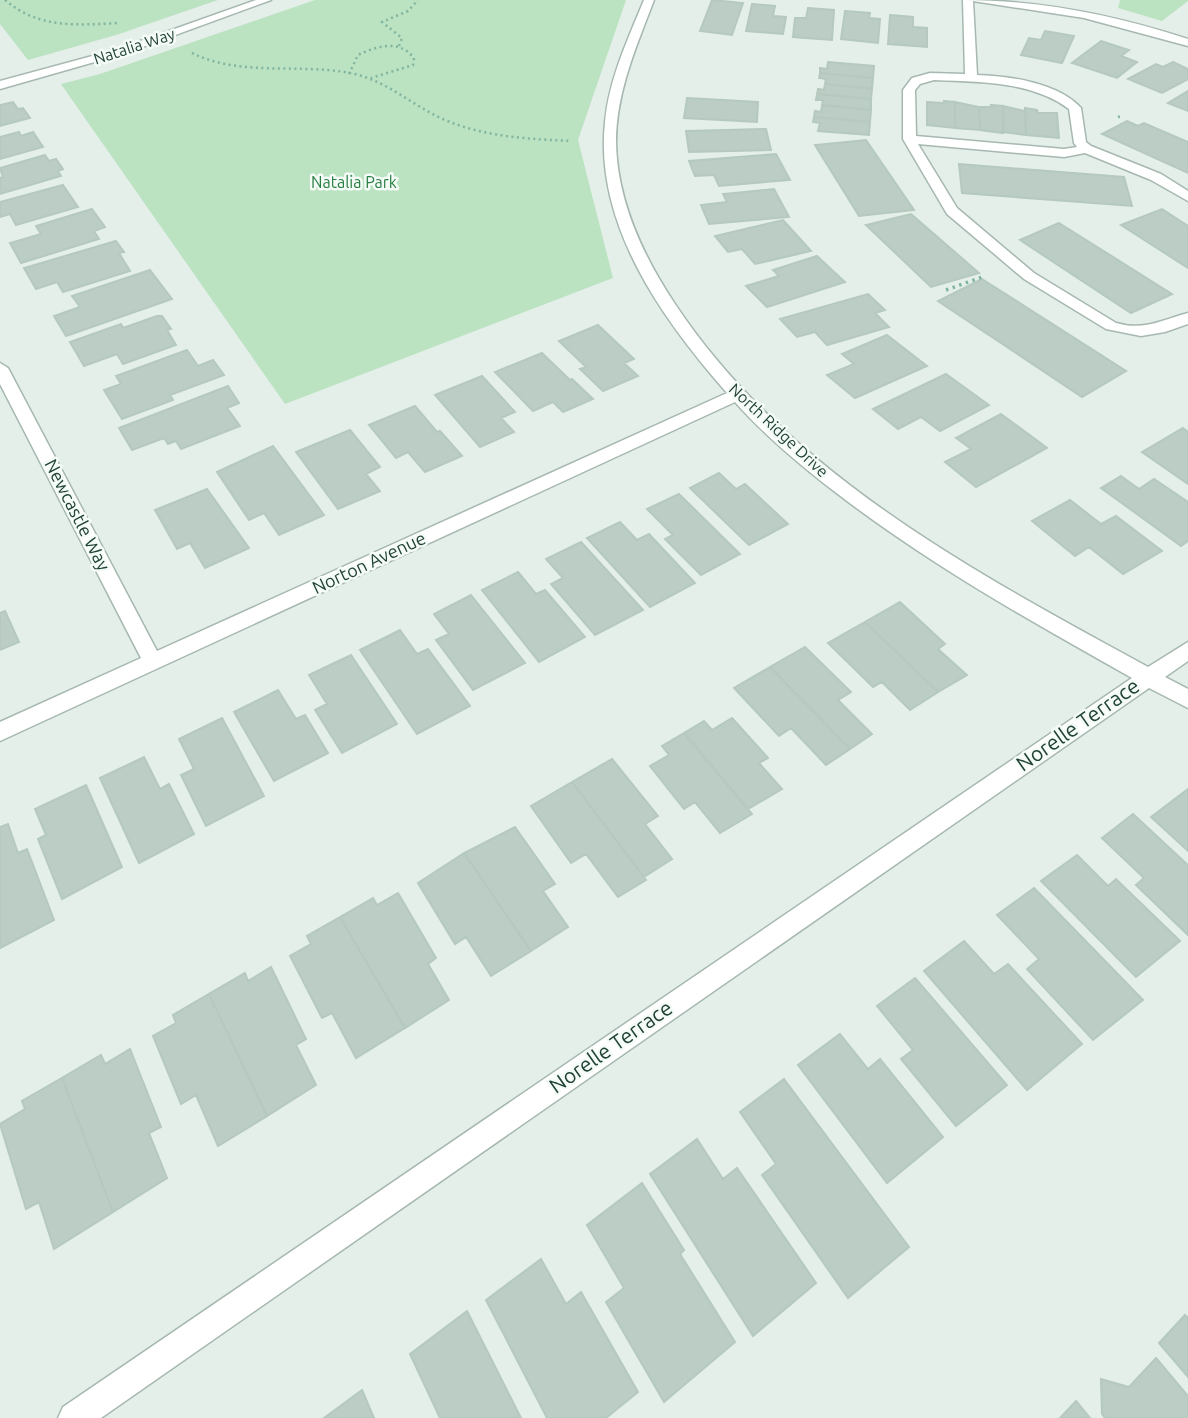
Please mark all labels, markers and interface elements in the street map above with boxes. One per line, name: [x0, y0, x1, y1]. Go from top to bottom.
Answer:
street label: Natalia Way: [91, 24, 177, 68]
park label: Natalia Park: [311, 173, 397, 191]
street label: North Ridge Drive: [726, 380, 832, 480]
street label: Newcastle Way: [41, 456, 115, 574]
street label: Norton Avenue: [309, 527, 428, 597]
street label: Norelle Terrace: [1011, 673, 1143, 775]
street label: Norelle Terrace: [544, 995, 676, 1097]

